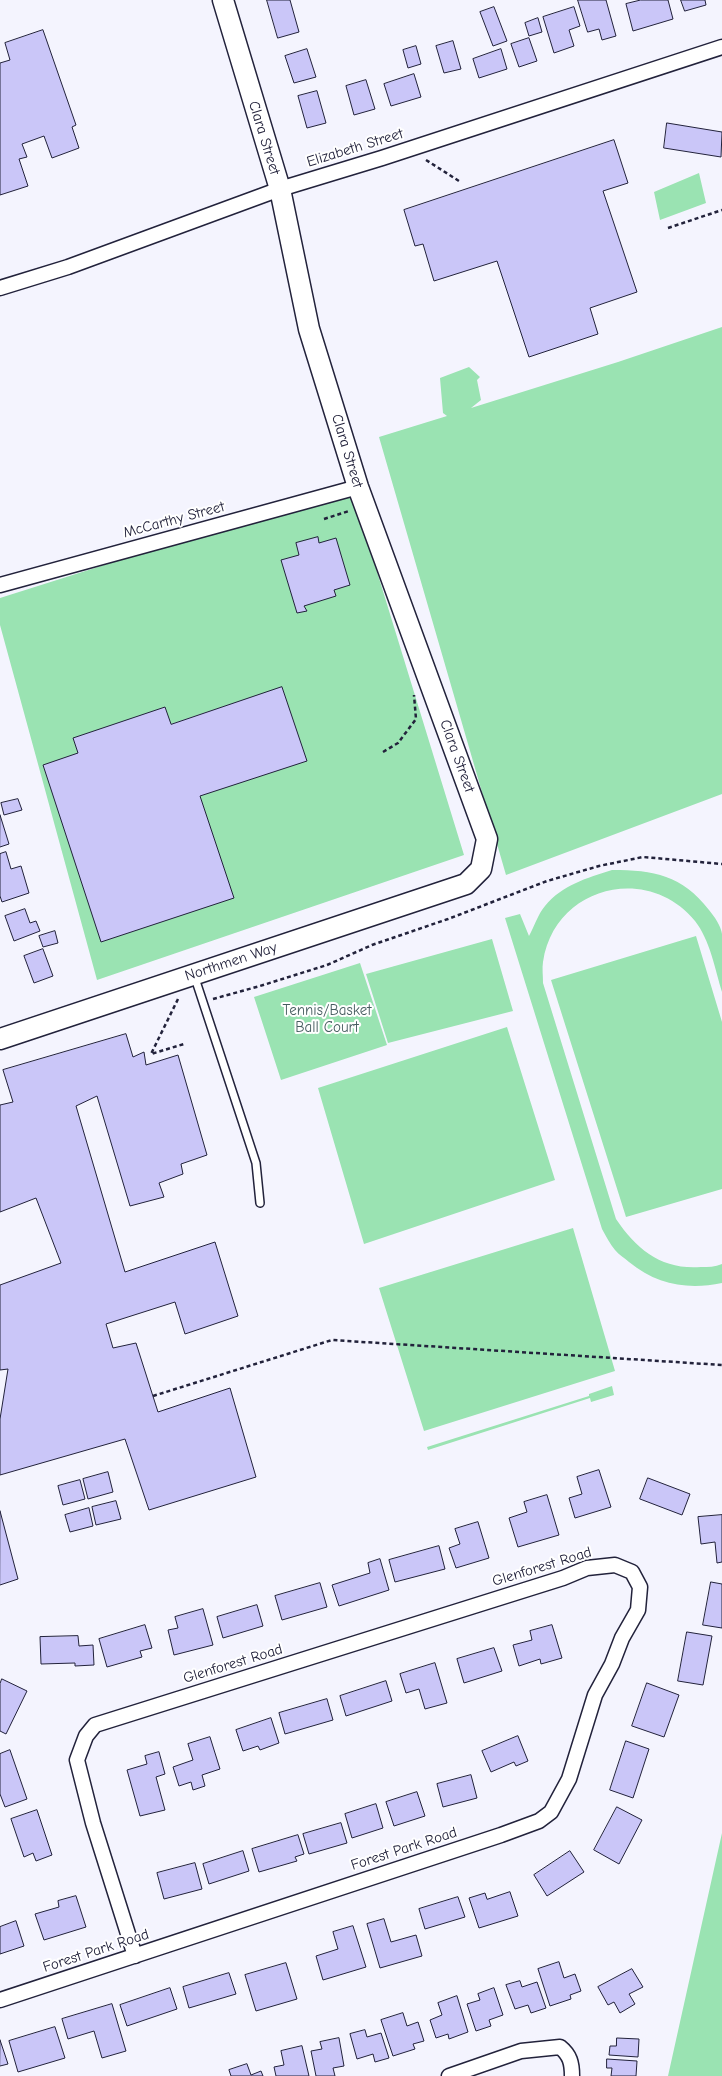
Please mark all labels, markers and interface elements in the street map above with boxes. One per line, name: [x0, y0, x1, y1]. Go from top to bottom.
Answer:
street label: Clara Street: [244, 99, 284, 177]
street label: Elizabeth Street: [305, 125, 405, 171]
street label: Clara Street: [327, 412, 367, 490]
street label: McCarthy Street: [121, 498, 227, 542]
street label: Clara Street: [436, 717, 478, 795]
street label: Northmen Way: [183, 939, 279, 985]
park label: Tennis/Basket Ball Court: [283, 1002, 371, 1037]
street label: Glenforest Road: [490, 1543, 594, 1591]
street label: Glenforest Road: [181, 1640, 285, 1688]
street label: Forest Park Road: [349, 1823, 459, 1875]
street label: Forest Park Road: [41, 1925, 151, 1977]

